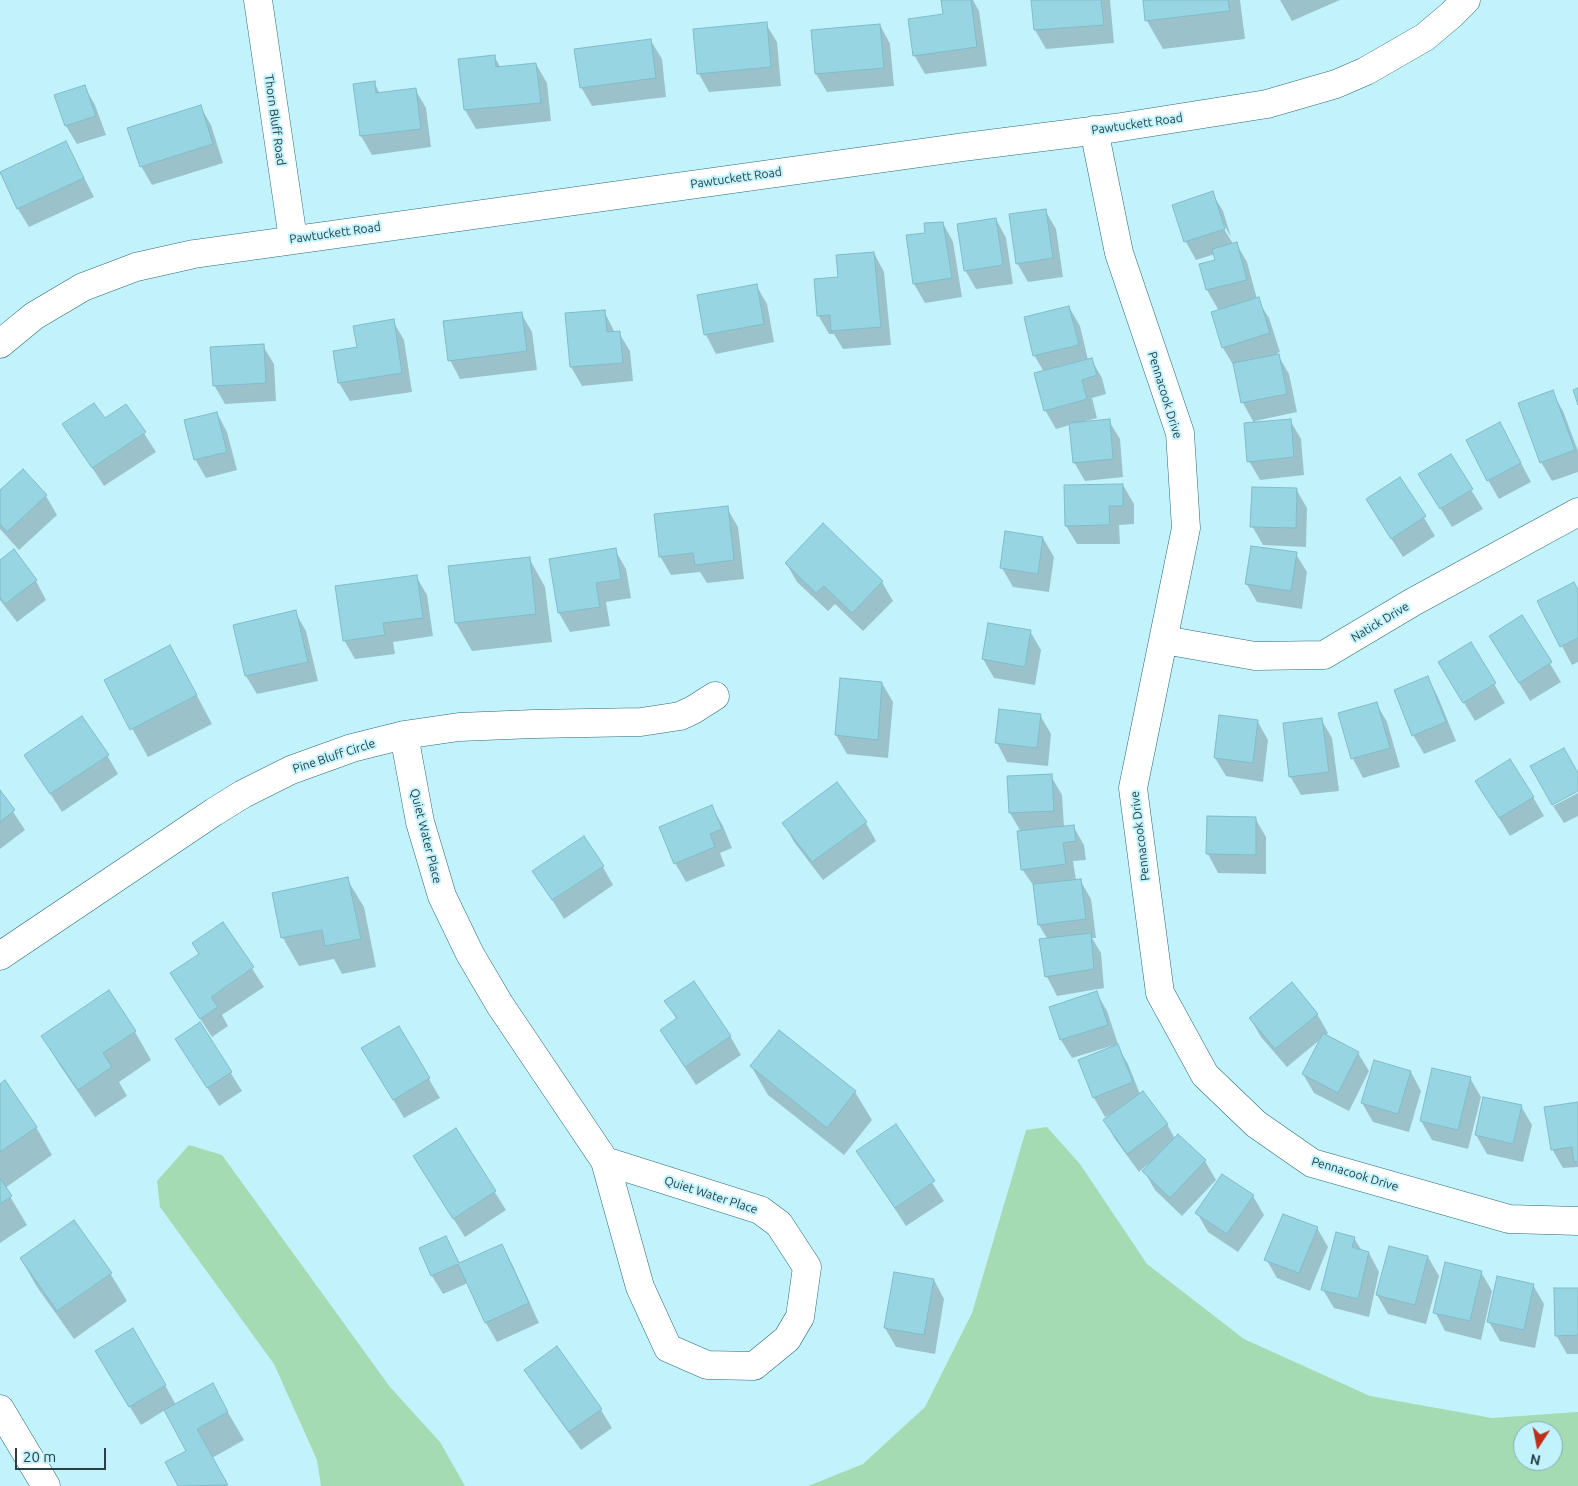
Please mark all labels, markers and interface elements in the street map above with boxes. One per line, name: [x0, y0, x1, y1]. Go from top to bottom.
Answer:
street label: Thorn Bluff Road: [261, 74, 289, 166]
street label: Pawtuckett Road: [1090, 110, 1184, 138]
street label: Pawtuckett Road: [689, 164, 783, 192]
street label: Pawtuckett Road: [288, 219, 382, 247]
street label: Pennacook Drive: [1145, 350, 1185, 440]
street label: Natick Drive: [1348, 599, 1412, 645]
street label: Pine Bluff Circle: [291, 736, 377, 776]
street label: Quiet Water Place: [407, 787, 445, 885]
street label: Pennacook Drive: [1127, 790, 1153, 882]
street label: Pennacook Drive: [1310, 1154, 1400, 1194]
street label: Quiet Water Place: [662, 1173, 760, 1217]
north arrow: [1513, 1421, 1563, 1471]
scale bar: [18, 1438, 109, 1470]
text: 20 m: [23, 1448, 56, 1465]
text: N: [1529, 1451, 1542, 1469]

